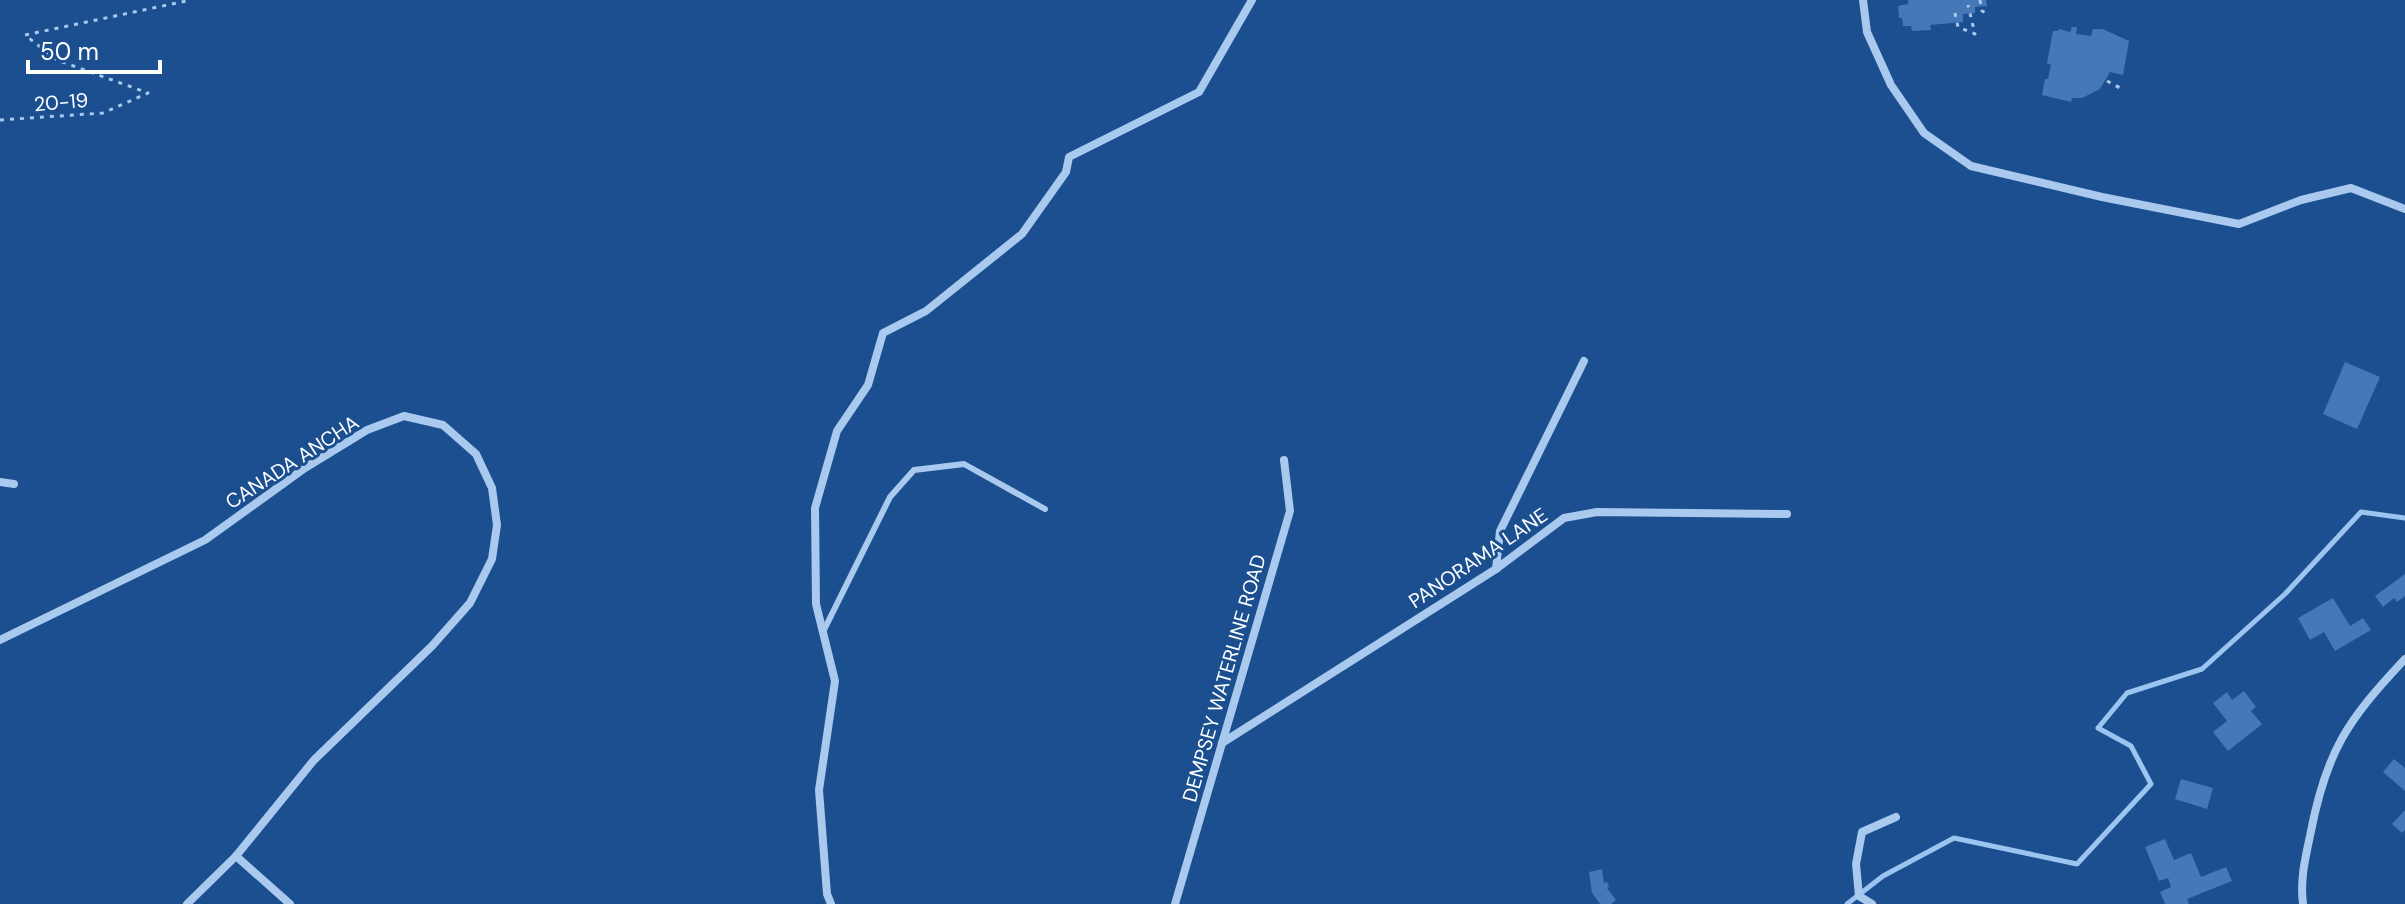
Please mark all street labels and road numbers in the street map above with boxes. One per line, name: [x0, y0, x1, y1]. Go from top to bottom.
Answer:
street label: 20-19: [33, 87, 89, 117]
street label: CANADA ANCHA: [220, 409, 364, 515]
street label: PANORAMA LANE: [1404, 502, 1552, 614]
street label: DEMPSEY WATERLINE ROAD: [1176, 551, 1272, 805]

